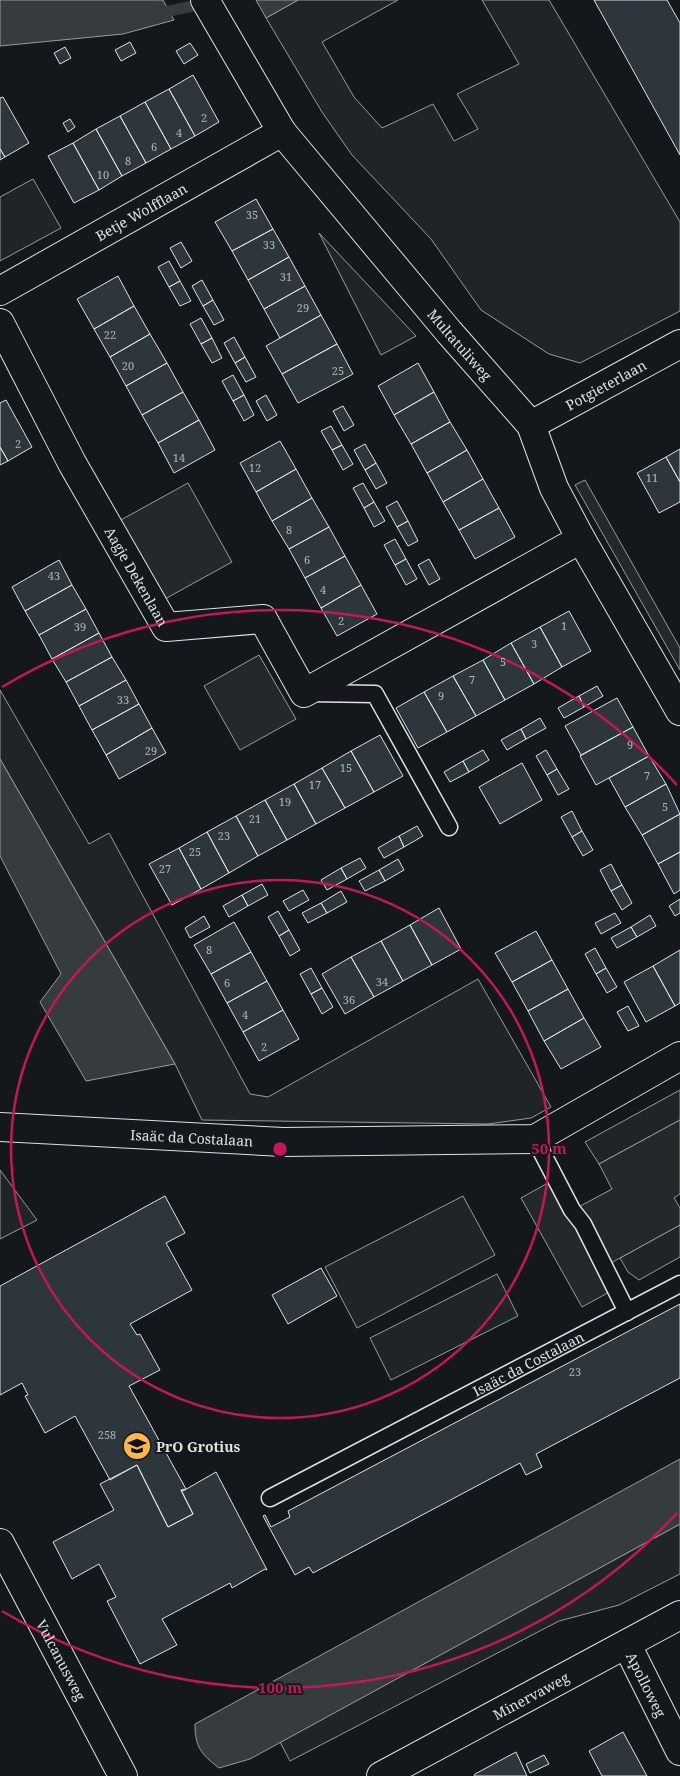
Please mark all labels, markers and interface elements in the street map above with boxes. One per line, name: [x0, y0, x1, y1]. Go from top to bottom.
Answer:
house number: 2: [201, 110, 207, 125]
house number: 4: [176, 125, 182, 140]
house number: 6: [151, 139, 157, 154]
house number: 8: [125, 153, 131, 168]
house number: 10: [97, 167, 109, 182]
street label: Betje Wolfflaan: [92, 178, 190, 245]
house number: 35: [246, 207, 258, 222]
house number: 33: [263, 237, 275, 252]
house number: 31: [280, 269, 292, 284]
house number: 29: [297, 300, 309, 315]
street label: Multatuliweg: [424, 305, 497, 384]
house number: 22: [104, 327, 116, 342]
street label: Potgieterlaan: [562, 355, 649, 414]
house number: 20: [122, 358, 134, 373]
house number: 25: [332, 363, 344, 378]
house number: 2: [15, 436, 21, 451]
house number: 14: [173, 450, 185, 465]
house number: 12: [249, 460, 261, 475]
house number: 11: [646, 470, 658, 485]
house number: 8: [286, 522, 292, 537]
street label: Aagje Dekenlaan: [101, 523, 173, 630]
house number: 6: [304, 552, 310, 567]
house number: 43: [48, 568, 60, 583]
house number: 4: [320, 582, 326, 597]
house number: 2: [338, 613, 344, 628]
house number: 1: [561, 618, 567, 633]
house number: 39: [74, 619, 86, 634]
house number: 3: [531, 636, 537, 651]
house number: 5: [500, 654, 506, 669]
house number: 7: [469, 672, 475, 687]
house number: 9: [438, 688, 444, 703]
house number: 33: [117, 692, 129, 707]
house number: 9: [627, 737, 633, 752]
house number: 29: [145, 743, 157, 758]
house number: 15: [340, 760, 352, 775]
house number: 7: [644, 768, 650, 783]
house number: 17: [309, 777, 321, 792]
house number: 19: [279, 794, 291, 809]
house number: 5: [662, 799, 668, 814]
house number: 21: [249, 811, 261, 826]
house number: 23: [218, 828, 230, 843]
house number: 25: [189, 844, 201, 859]
house number: 27: [159, 861, 171, 876]
house number: 8: [206, 942, 212, 957]
house number: 34: [376, 974, 388, 989]
house number: 6: [224, 975, 230, 990]
house number: 36: [343, 992, 355, 1007]
house number: 4: [242, 1007, 248, 1022]
house number: 2: [261, 1039, 267, 1054]
street label: Isaäc da Costalaan: [130, 1124, 254, 1150]
text: 50 m: [531, 1138, 567, 1158]
centre of rings: [271, 1140, 289, 1158]
street label: Isaäc da Costalaan: [469, 1326, 587, 1400]
house number: 23: [569, 1364, 581, 1379]
house number: 258: [98, 1427, 116, 1442]
school or university icon: PrO Grotius: [122, 1431, 152, 1461]
place label: PrO Grotius: [156, 1437, 241, 1456]
street label: Vulcanusweg: [32, 1616, 91, 1704]
street label: Apolloweg: [622, 1649, 671, 1721]
street label: Minervaweg: [489, 1667, 573, 1724]
text: 100 m: [258, 1677, 302, 1697]

